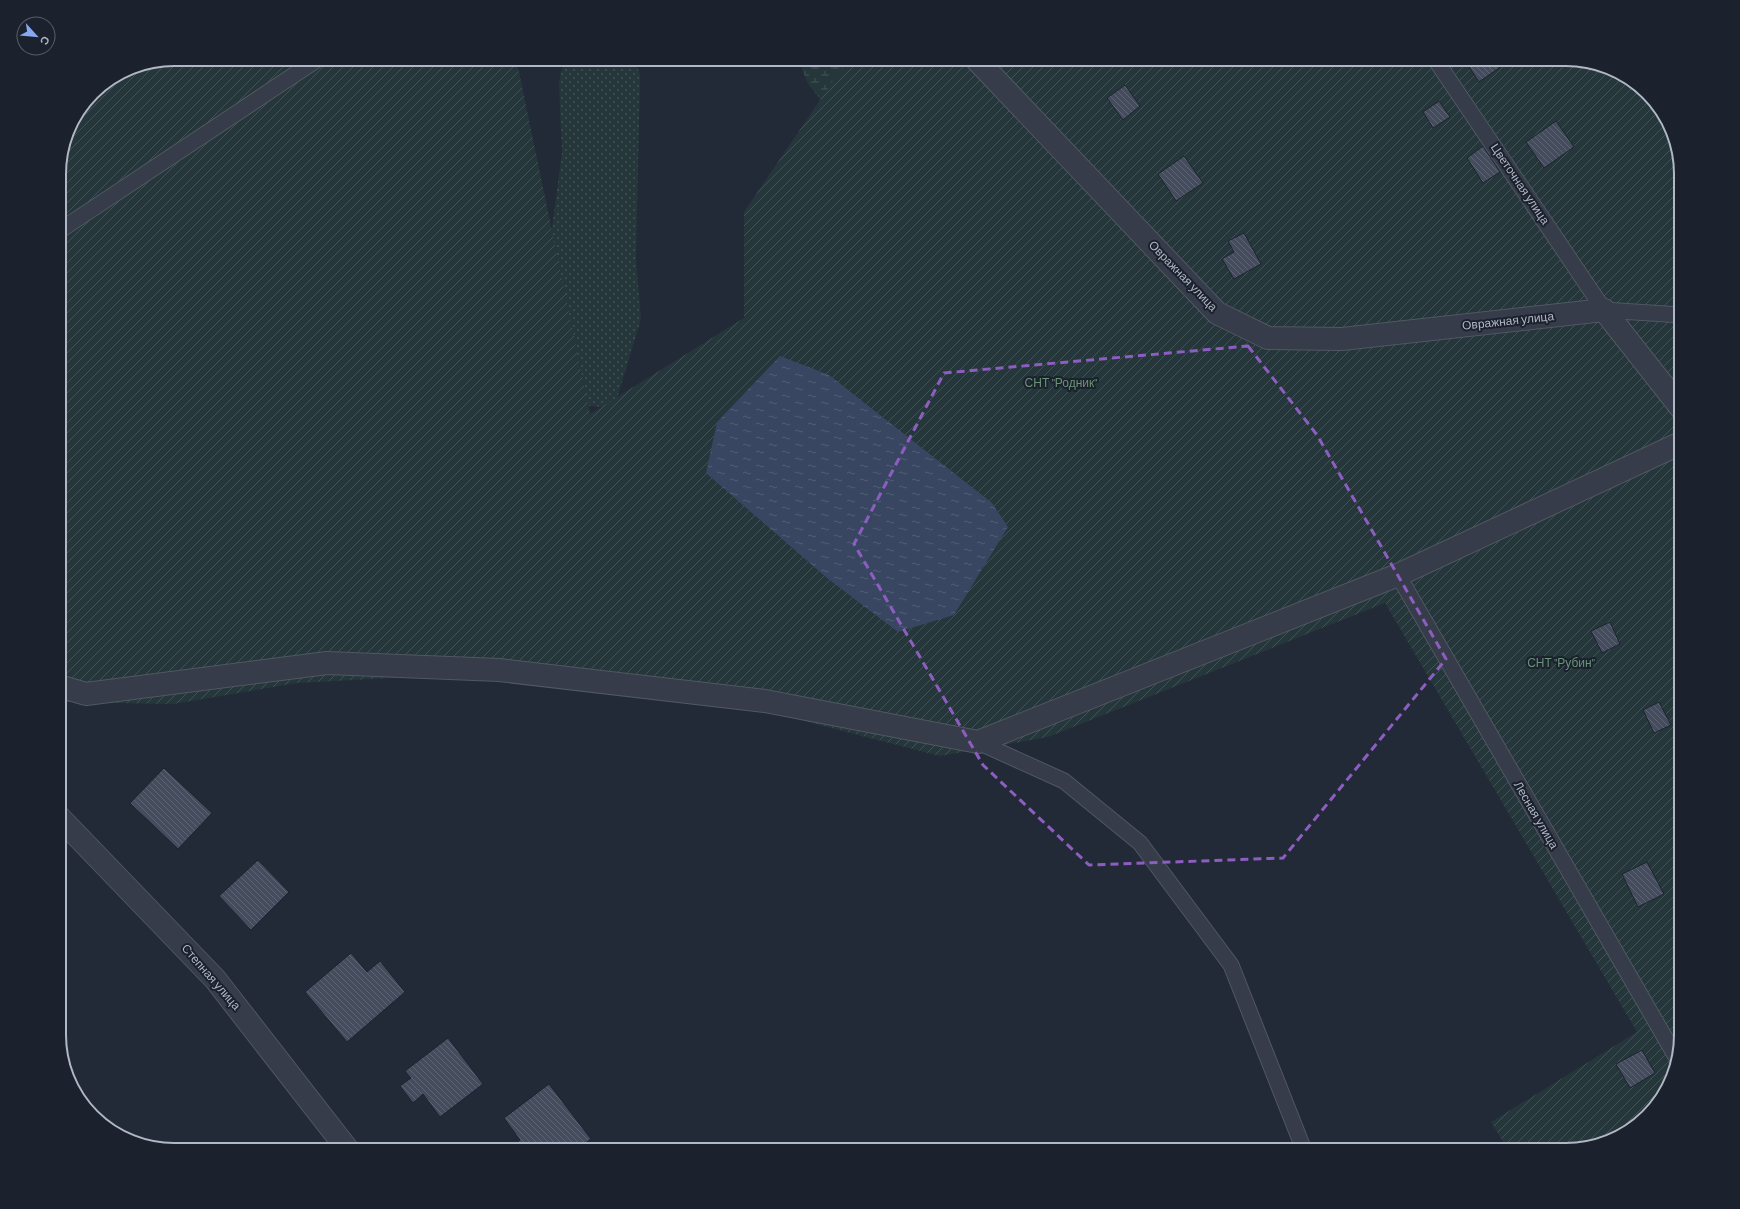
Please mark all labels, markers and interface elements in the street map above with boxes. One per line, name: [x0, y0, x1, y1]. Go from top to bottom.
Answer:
north arrow: [16, 16, 56, 56]
text: С: [38, 34, 53, 47]
street label: Цветочная улица: [1488, 140, 1553, 227]
street label: Овражная улица: [1146, 237, 1221, 314]
street label: Овражная улица: [1461, 308, 1555, 333]
park label: СНТ "Родник": [1025, 375, 1097, 390]
park label: СНТ "Рубин": [1527, 655, 1595, 670]
street label: Лесная улица: [1511, 778, 1562, 852]
street label: Степная улица: [179, 941, 244, 1013]

